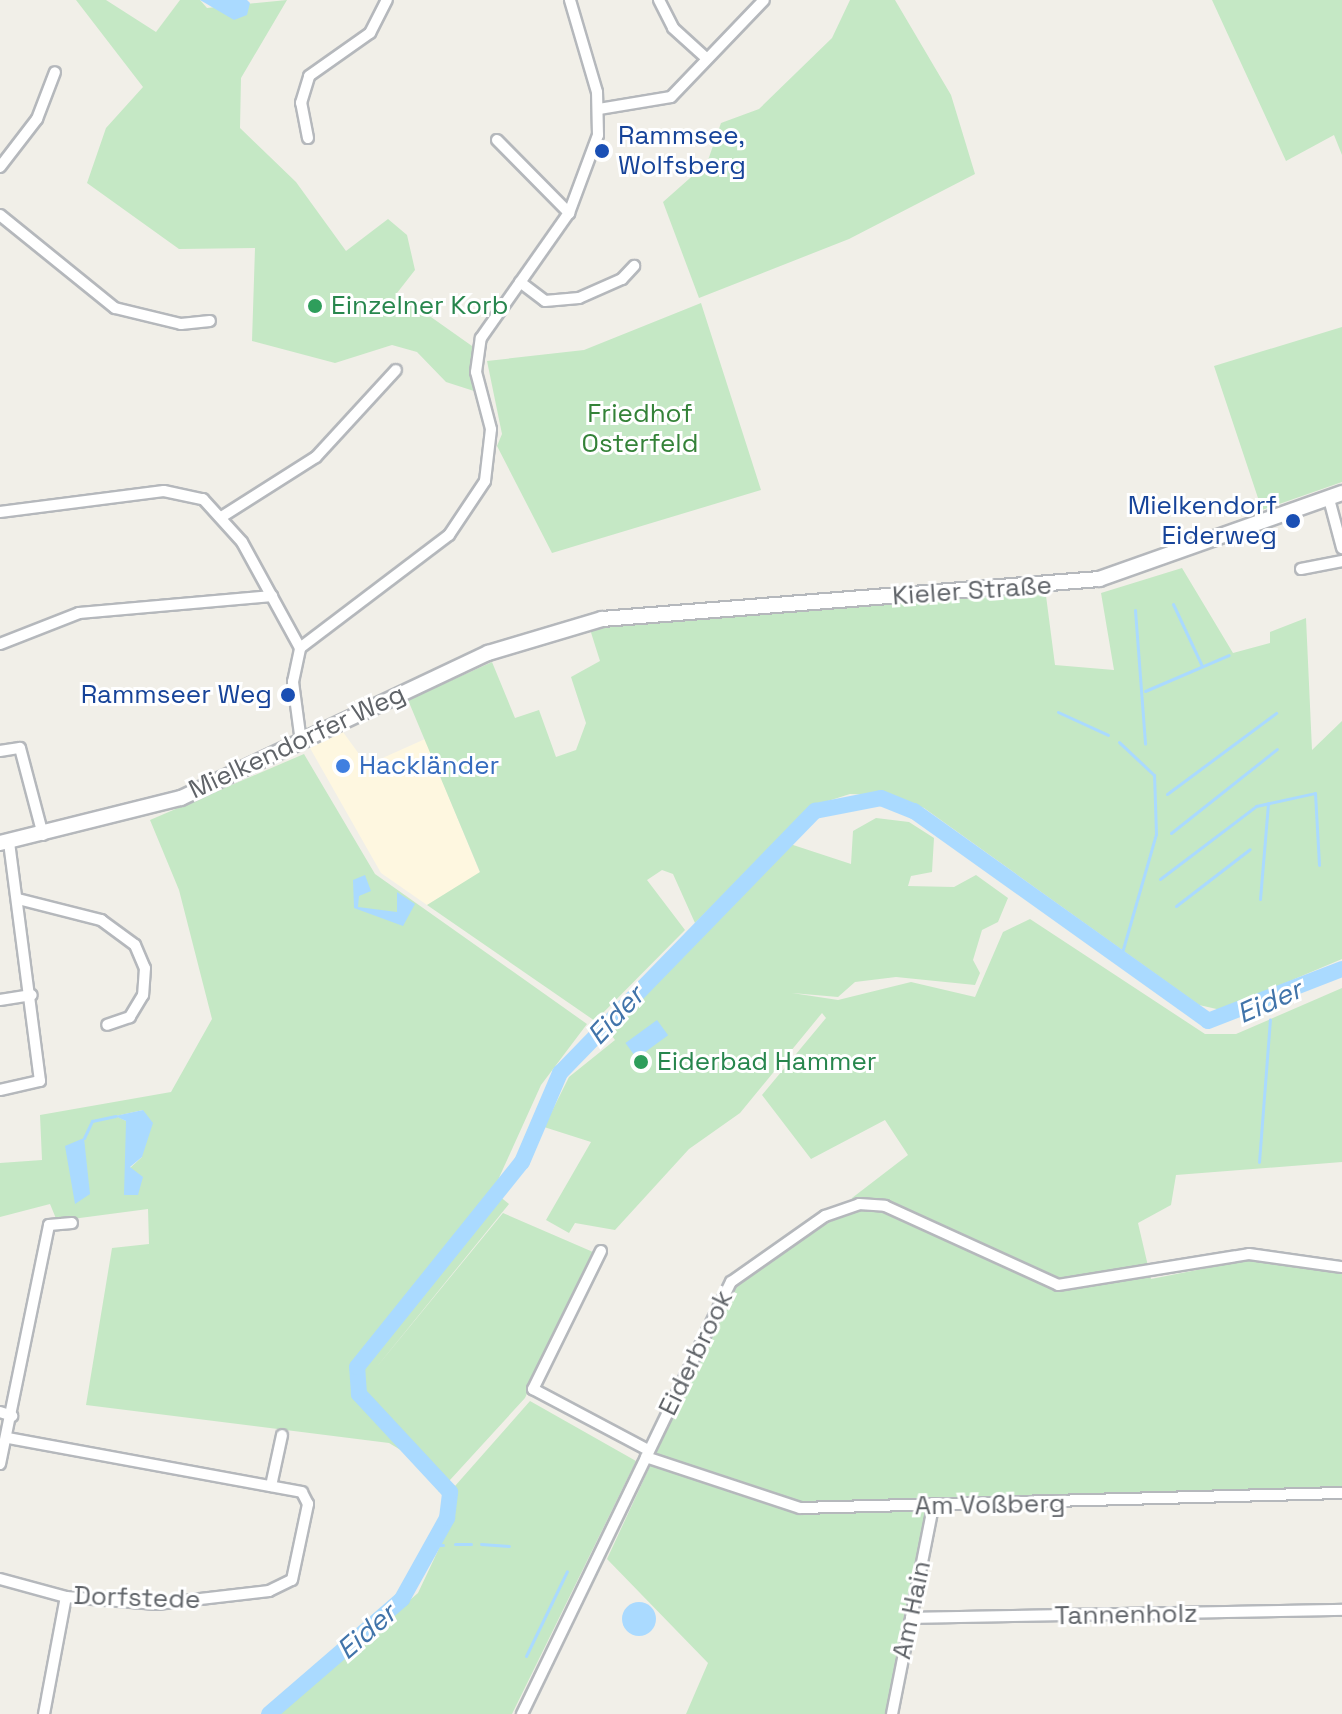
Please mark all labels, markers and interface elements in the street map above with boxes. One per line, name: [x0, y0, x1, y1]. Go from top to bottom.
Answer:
place label: Rammsee, Wolfsberg: [618, 120, 746, 182]
marker: Rammsee, Wolfsberg: [593, 142, 611, 160]
place label: Einzelner Korb: [331, 290, 509, 322]
marker: Einzelner Korb: [306, 297, 324, 315]
park label: Friedhof Osterfeld: [582, 398, 698, 460]
place label: Mielkendorf Eiderweg: [1128, 490, 1277, 552]
marker: Mielkendorf Eiderweg: [1284, 512, 1302, 530]
street label: Kieler Straße: [891, 570, 1053, 612]
street label: Mielkendorfer Weg: [184, 678, 410, 806]
place label: Rammseer Weg: [80, 679, 272, 711]
marker: Rammseer Weg: [279, 686, 297, 704]
place label: Hackländer: [359, 750, 499, 782]
marker: Hackländer: [334, 757, 352, 775]
water label: Eider: [1231, 972, 1307, 1030]
water label: Eider: [580, 979, 650, 1051]
place label: Eiderbad Hammer: [657, 1046, 877, 1078]
marker: Eiderbad Hammer: [632, 1053, 650, 1071]
street label: Eiderbrook: [652, 1285, 740, 1421]
street label: Am Voßberg: [914, 1488, 1066, 1522]
street label: Am Hain: [886, 1558, 938, 1662]
street label: Dorfstede: [73, 1580, 201, 1616]
water label: Eider: [329, 1596, 403, 1666]
street label: Tannenholz: [1054, 1598, 1198, 1632]

